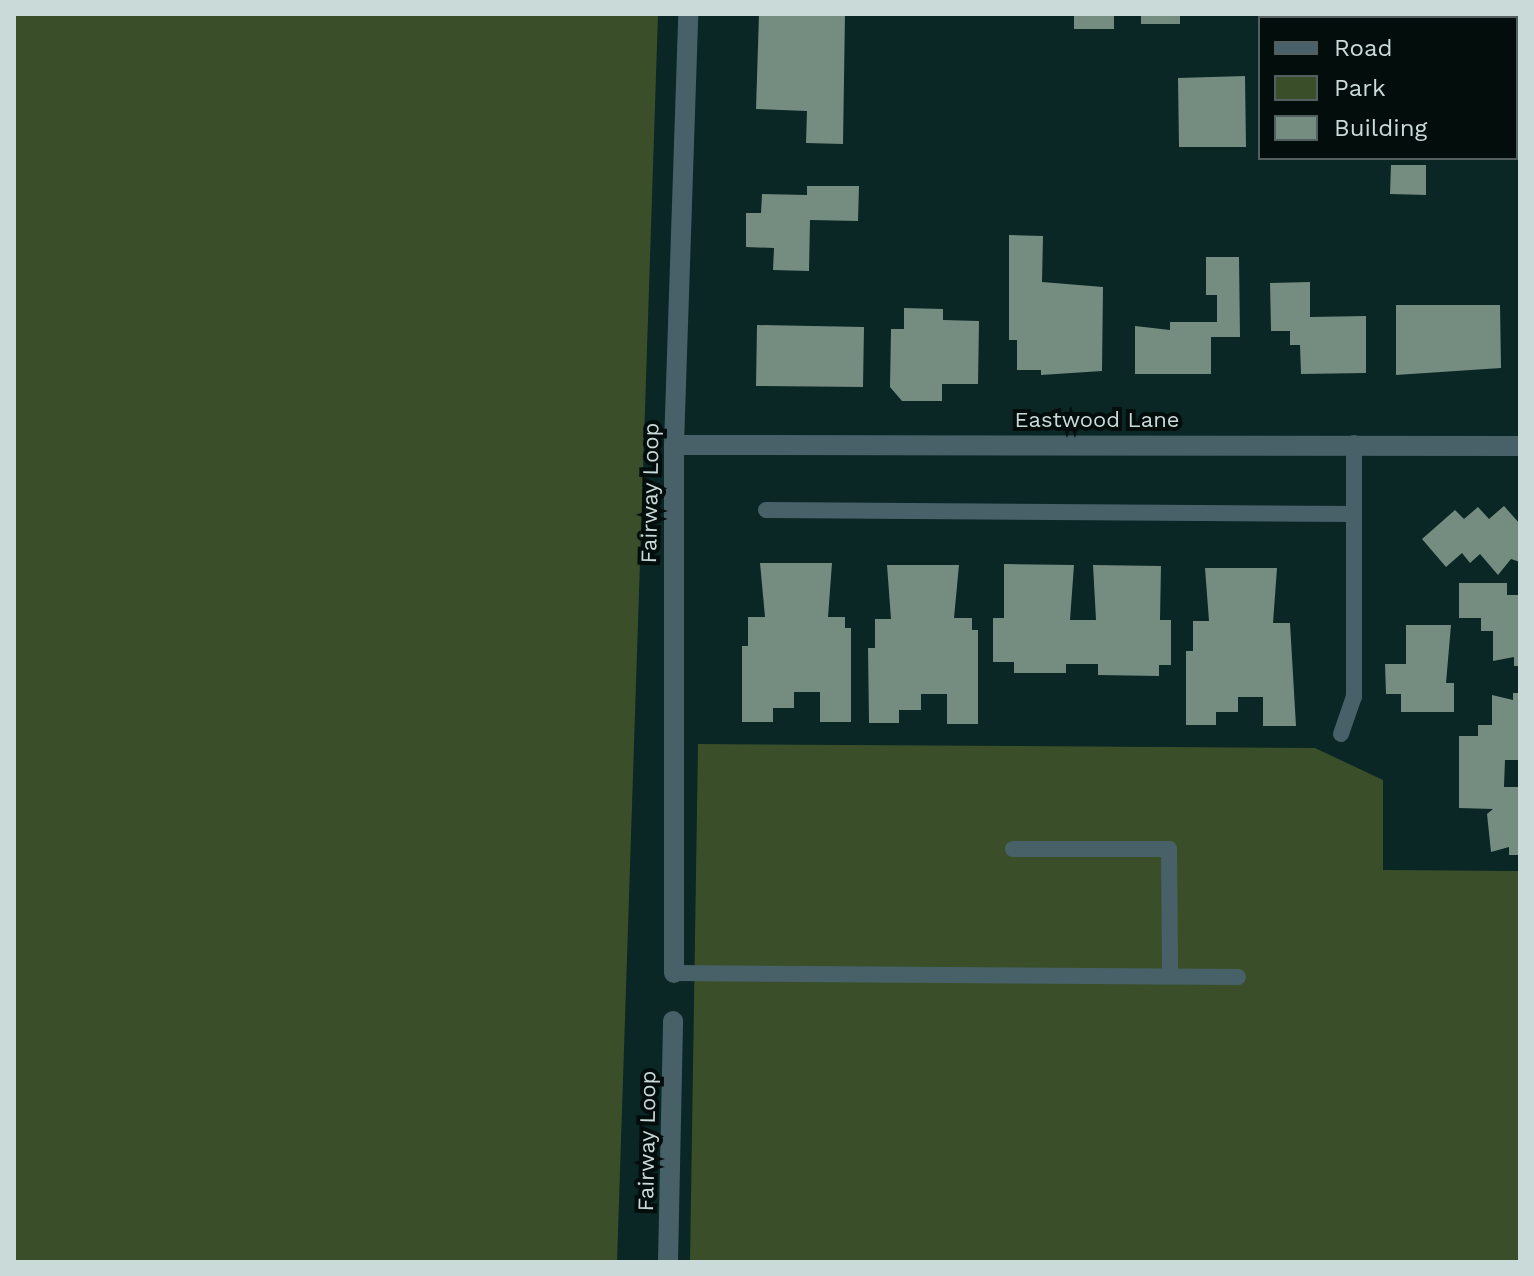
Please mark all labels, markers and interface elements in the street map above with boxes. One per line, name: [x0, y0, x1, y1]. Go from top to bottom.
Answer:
legend: [1258, 16, 1518, 160]
text: Road: [1334, 34, 1393, 62]
text: Park: [1334, 74, 1386, 102]
text: Building: [1334, 114, 1427, 142]
street label: Eastwood Lane: [1015, 407, 1179, 433]
street label: Fairway Loop: [636, 422, 664, 564]
street label: Fairway Loop: [633, 1070, 661, 1212]

